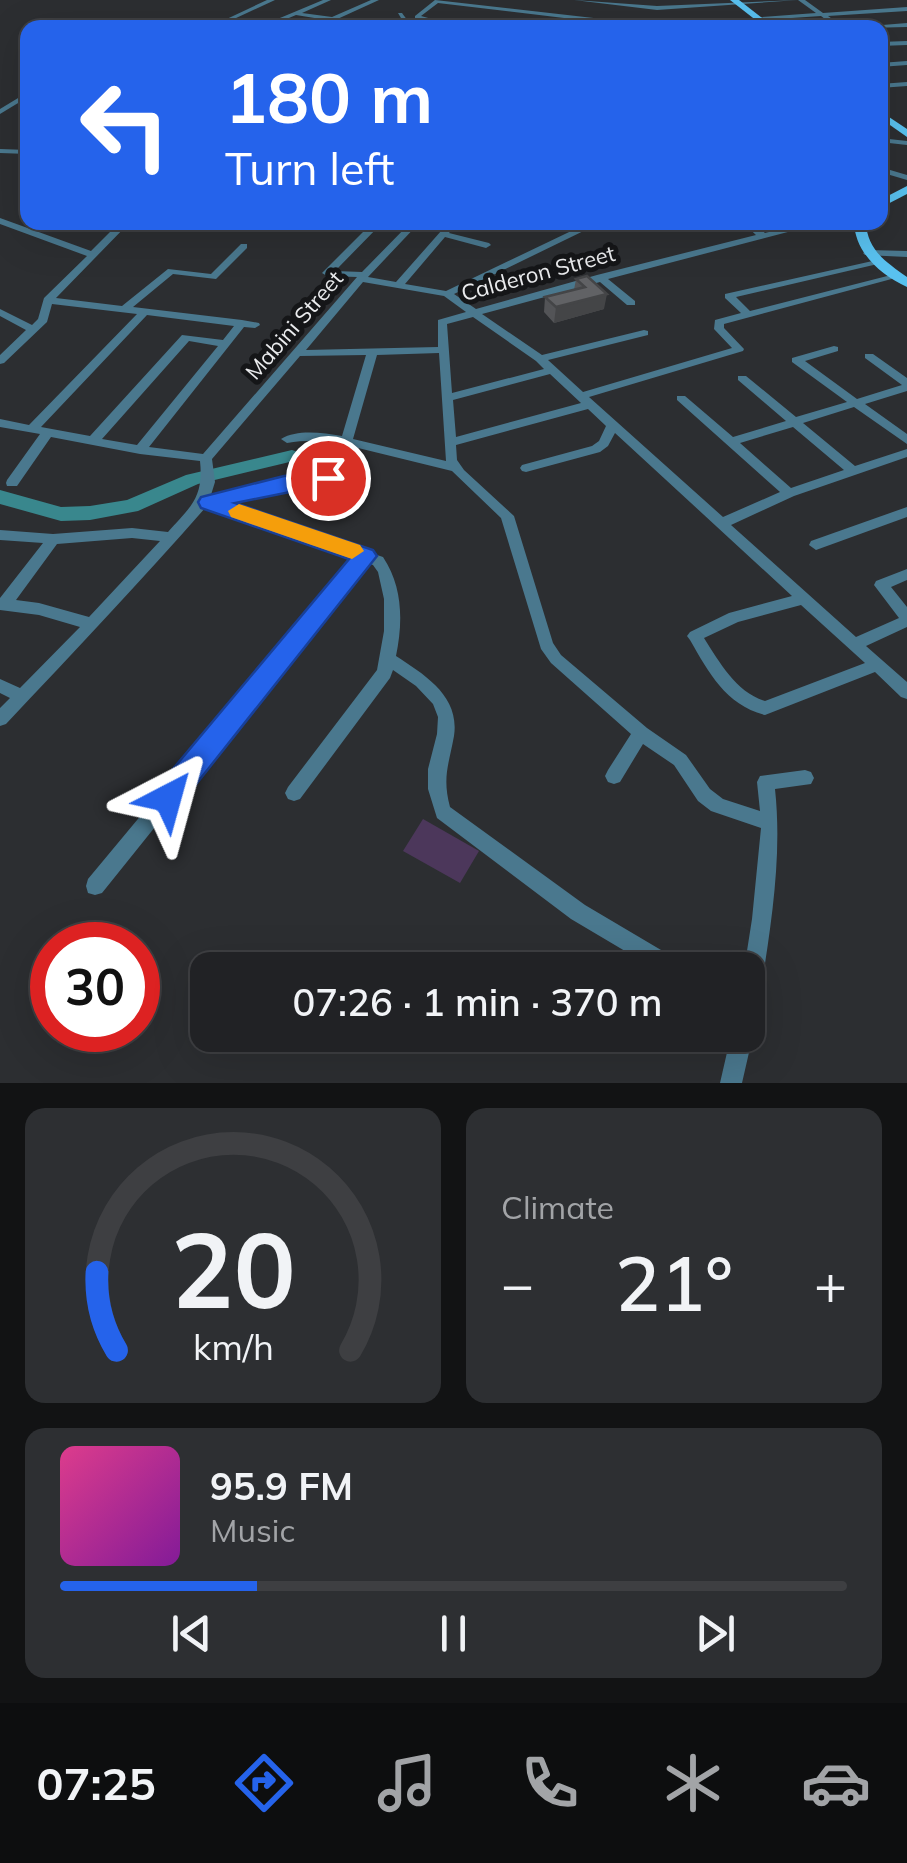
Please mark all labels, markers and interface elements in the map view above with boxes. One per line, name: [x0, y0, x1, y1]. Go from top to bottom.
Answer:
text: 180 m: [225, 53, 433, 141]
icon: left: [60, 60, 190, 190]
text: Turn left: [225, 140, 394, 196]
street label: Calderon Street: [458, 239, 618, 307]
street label: Mabini Street: [239, 265, 349, 385]
pin: [286, 436, 371, 521]
icon: arrive: [301, 451, 356, 506]
position arrow: [116, 746, 220, 850]
speed limit sign: 30: [30, 922, 160, 1052]
text: 07:26 · 1 min · 370 m: [292, 978, 663, 1026]
text: Climate: [501, 1187, 614, 1227]
text: 20: [171, 1203, 295, 1334]
text: 21°: [615, 1236, 733, 1330]
text: −: [501, 1249, 534, 1318]
text: +: [814, 1249, 847, 1318]
text: km/h: [193, 1324, 273, 1369]
text: 95.9 FM: [210, 1462, 353, 1510]
text: Music: [210, 1510, 295, 1550]
icon: previous: [164, 1606, 219, 1661]
icon: pause: [426, 1606, 481, 1661]
icon: next: [688, 1606, 743, 1661]
icon: directions: [229, 1748, 299, 1818]
icon: music: [372, 1748, 442, 1818]
icon: phone: [515, 1748, 585, 1818]
icon: climate: [658, 1748, 728, 1818]
icon: car: [801, 1748, 871, 1818]
text: 07:25: [36, 1755, 156, 1811]

